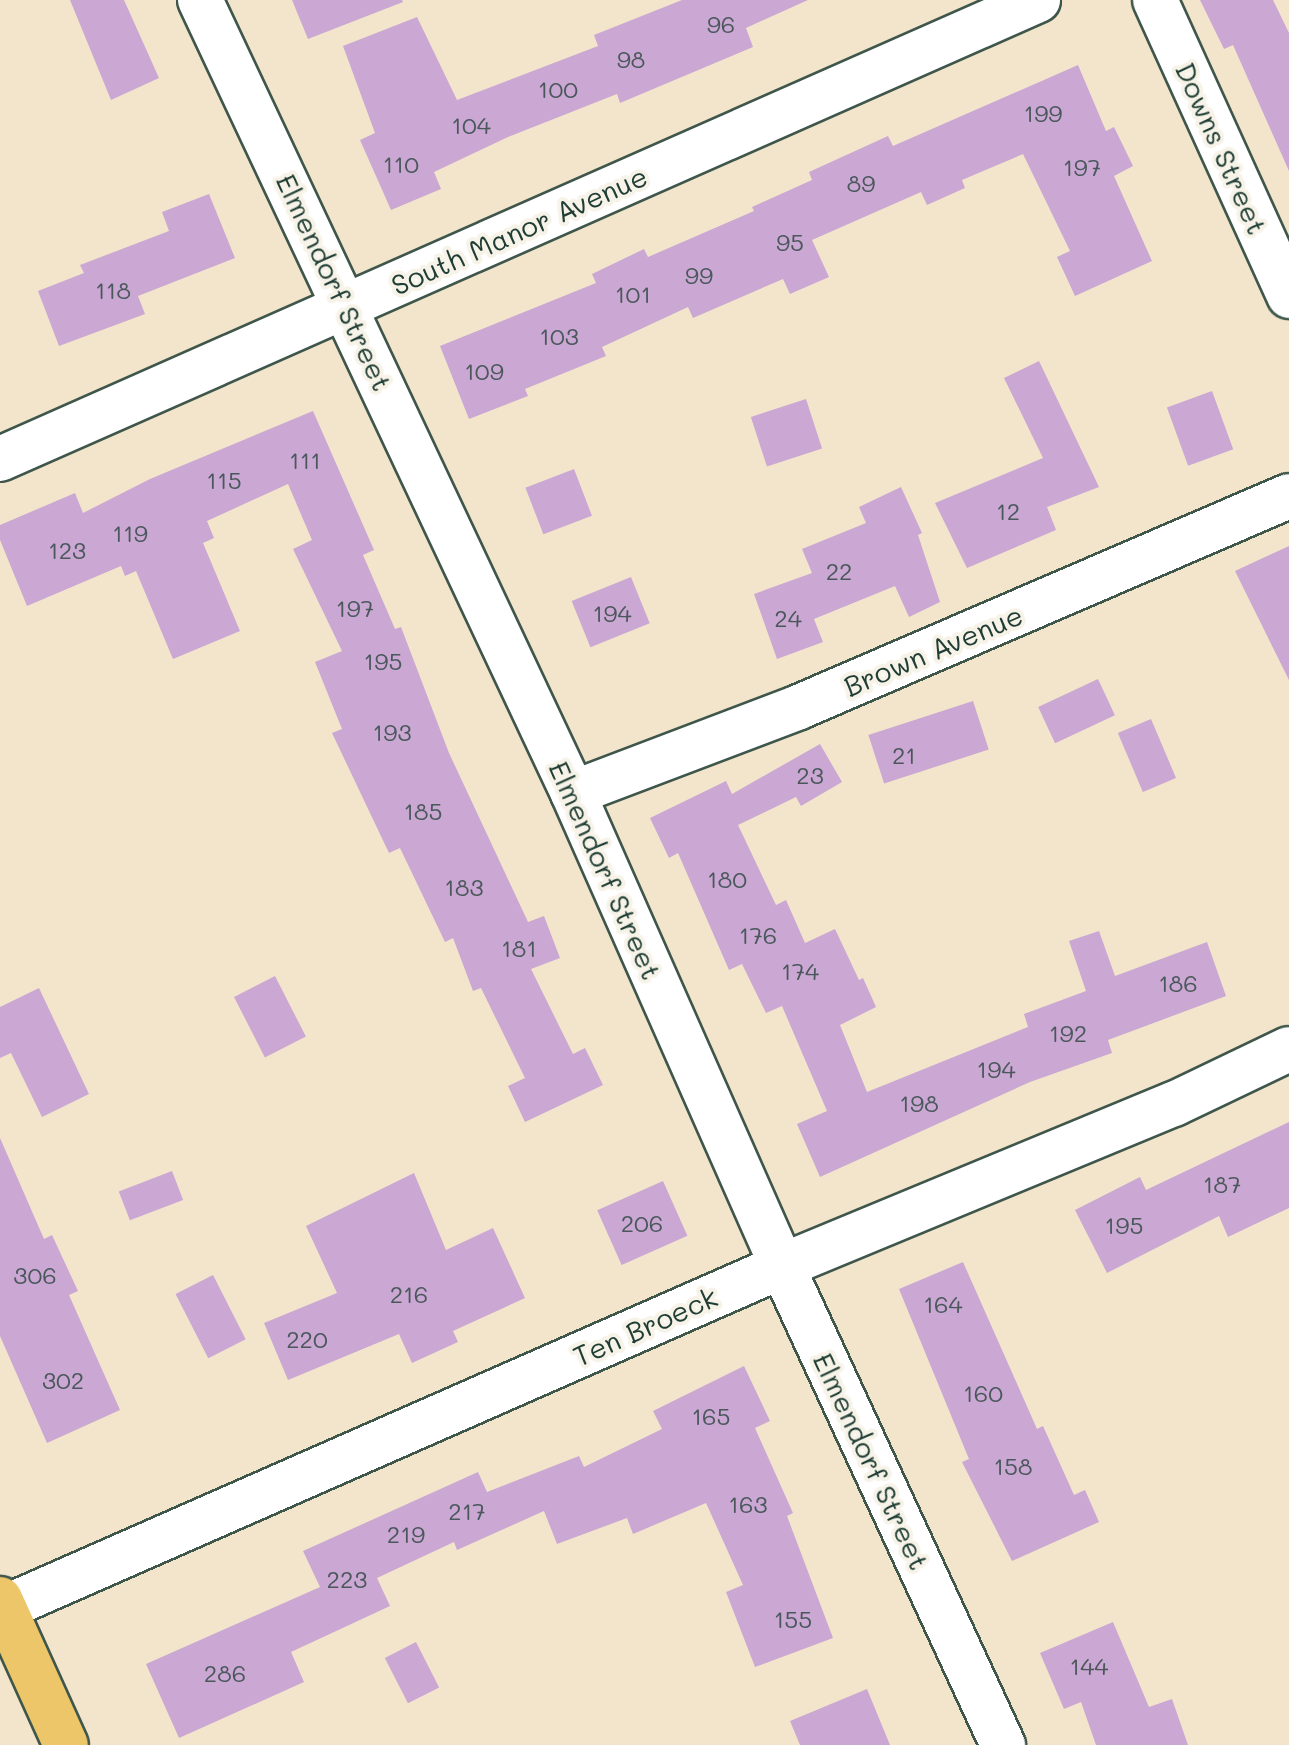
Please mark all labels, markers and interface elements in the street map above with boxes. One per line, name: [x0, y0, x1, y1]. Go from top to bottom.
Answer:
house number: 96: [707, 10, 735, 38]
house number: 98: [617, 45, 645, 73]
street label: Downs Street: [1169, 57, 1275, 239]
house number: 100: [538, 75, 578, 103]
house number: 199: [1023, 99, 1063, 127]
house number: 104: [451, 111, 491, 139]
house number: 110: [383, 150, 419, 178]
house number: 197: [1063, 153, 1101, 181]
street label: South Manor Avenue: [386, 158, 652, 302]
street label: Elmendorf Street: [270, 168, 400, 396]
house number: 89: [847, 169, 875, 197]
house number: 95: [776, 228, 804, 256]
house number: 99: [685, 261, 713, 289]
house number: 118: [95, 276, 131, 304]
house number: 101: [615, 280, 651, 308]
house number: 103: [539, 322, 579, 350]
house number: 109: [464, 357, 504, 385]
house number: 111: [289, 446, 321, 474]
house number: 115: [206, 466, 242, 494]
house number: 12: [996, 497, 1020, 525]
house number: 119: [112, 519, 148, 547]
house number: 123: [48, 536, 86, 564]
house number: 22: [826, 557, 852, 585]
house number: 197: [336, 594, 374, 622]
street label: Brown Avenue: [838, 597, 1028, 703]
house number: 194: [593, 599, 631, 627]
house number: 24: [774, 604, 802, 632]
house number: 195: [364, 647, 402, 675]
house number: 193: [373, 718, 411, 746]
house number: 21: [892, 741, 916, 769]
street label: Elmendorf Street: [543, 756, 669, 984]
house number: 23: [796, 761, 824, 789]
house number: 185: [403, 797, 443, 825]
house number: 180: [707, 865, 747, 893]
house number: 183: [444, 873, 484, 901]
house number: 176: [739, 921, 777, 949]
house number: 181: [501, 934, 537, 962]
house number: 174: [781, 957, 819, 985]
house number: 186: [1158, 969, 1198, 997]
house number: 192: [1049, 1019, 1087, 1047]
house number: 194: [977, 1055, 1015, 1083]
house number: 198: [899, 1089, 939, 1117]
house number: 187: [1203, 1170, 1241, 1198]
house number: 206: [621, 1209, 663, 1237]
house number: 195: [1105, 1211, 1143, 1239]
house number: 306: [13, 1261, 57, 1289]
street label: Ten Broeck: [568, 1279, 722, 1373]
house number: 216: [390, 1280, 428, 1308]
house number: 164: [923, 1290, 963, 1318]
house number: 220: [286, 1325, 328, 1353]
street label: Elmendorf Street: [807, 1347, 937, 1575]
house number: 302: [42, 1366, 84, 1394]
house number: 160: [963, 1379, 1003, 1407]
house number: 165: [691, 1402, 731, 1430]
house number: 158: [993, 1452, 1033, 1480]
house number: 163: [728, 1490, 768, 1518]
house number: 217: [448, 1497, 486, 1525]
house number: 219: [387, 1520, 425, 1548]
house number: 223: [327, 1565, 367, 1593]
house number: 155: [774, 1605, 812, 1633]
house number: 144: [1070, 1652, 1108, 1680]
house number: 286: [204, 1659, 246, 1687]

